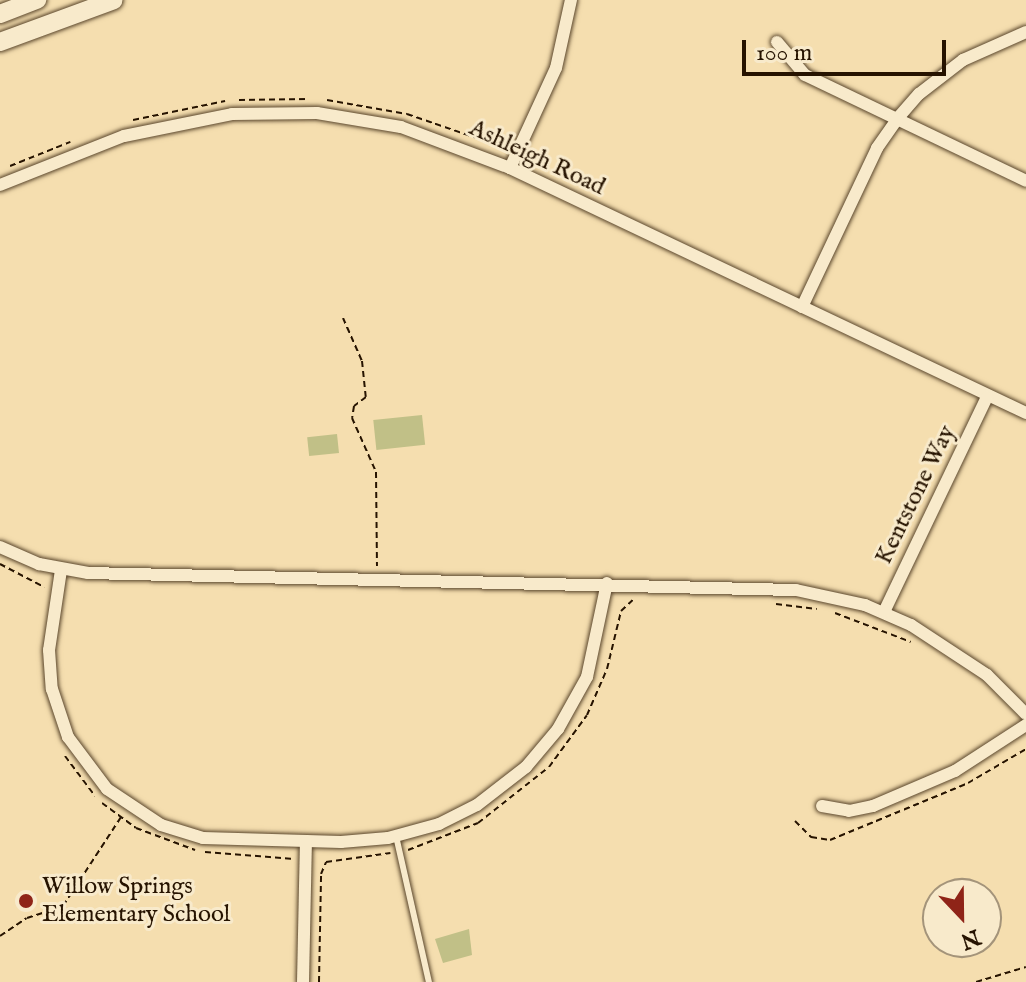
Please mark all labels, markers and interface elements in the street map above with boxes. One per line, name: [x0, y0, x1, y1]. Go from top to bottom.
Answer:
scale bar: [746, 24, 950, 74]
text: 100 m: [756, 38, 812, 69]
street label: Ashleigh Road: [464, 114, 610, 202]
street label: Kentstone Way: [870, 421, 962, 569]
place label: Willow Springs Elementary School: [42, 873, 230, 929]
north arrow: [922, 878, 1002, 958]
marker: Willow Springs Elementary School: [17, 892, 35, 910]
text: N: [956, 922, 984, 955]

